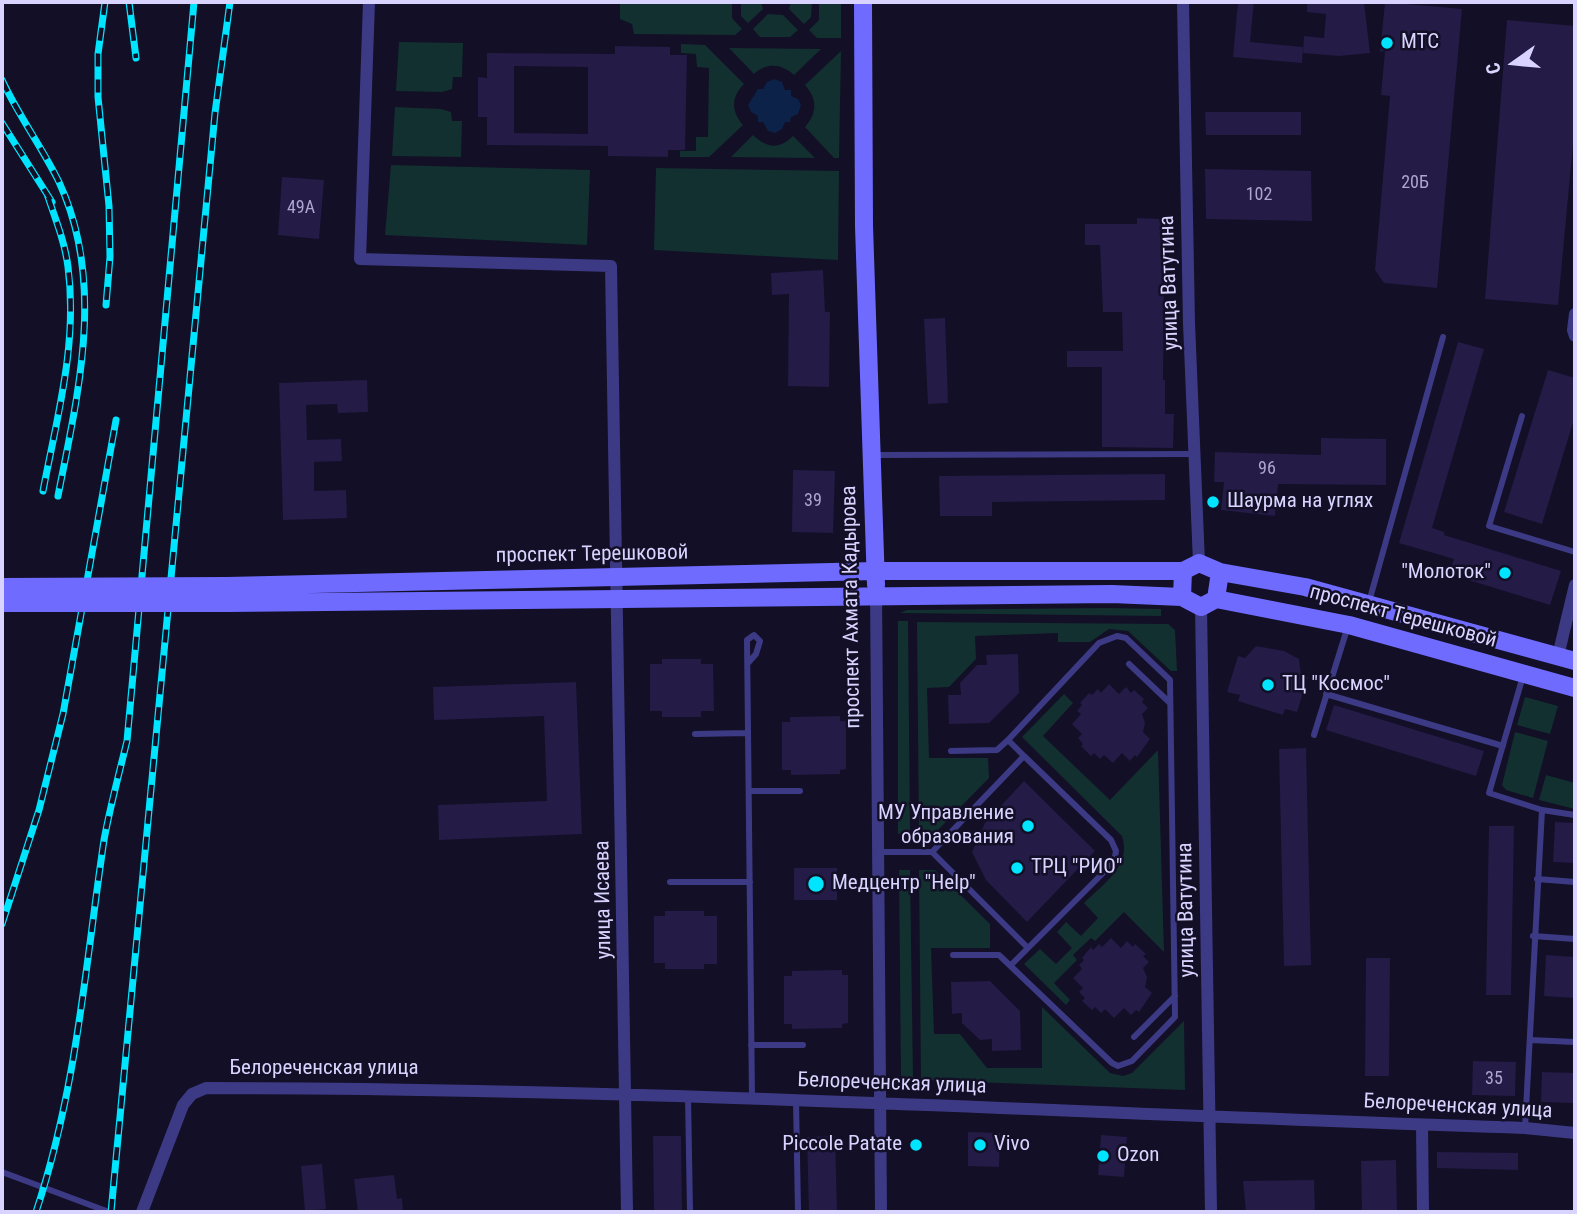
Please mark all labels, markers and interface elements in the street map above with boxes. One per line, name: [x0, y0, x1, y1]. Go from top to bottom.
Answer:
north arrow: [1479, 28, 1549, 98]
place label: МТС: [1401, 30, 1439, 56]
marker: МТС: [1379, 35, 1395, 51]
text: С: [1481, 60, 1506, 77]
house number: 20Б: [1401, 172, 1429, 194]
house number: 102: [1246, 184, 1272, 206]
house number: 49А: [287, 197, 315, 219]
street label: улица Ватутина: [1155, 215, 1185, 351]
house number: 96: [1258, 458, 1276, 480]
street label: проспект Ахмата Кадырова: [837, 485, 867, 729]
place label: Шаурма на углях: [1227, 489, 1373, 515]
house number: 39: [804, 490, 822, 512]
marker: Шаурма на углях: [1205, 494, 1221, 510]
street label: проспект Терешковой: [495, 541, 689, 569]
place label: "Молоток": [1401, 560, 1491, 586]
marker: "Молоток": [1497, 565, 1513, 581]
street label: проспект Терешковой: [1307, 580, 1499, 654]
place label: ТЦ "Космос": [1282, 672, 1390, 698]
marker: ТЦ "Космос": [1260, 677, 1276, 693]
place label: МУ Управление образования: [878, 801, 1014, 851]
marker: МУ Управление образования: [1020, 818, 1036, 834]
street label: улица Исаева: [590, 840, 618, 960]
street label: улица Ватутина: [1173, 842, 1201, 978]
place label: ТРЦ "РИО": [1031, 855, 1123, 881]
marker: ТРЦ "РИО": [1009, 860, 1025, 876]
place label: Медцентр "Help": [832, 871, 976, 897]
marker: Медцентр "Help": [806, 874, 826, 894]
street label: Белореченская улица: [229, 1056, 419, 1082]
street label: Белореченская улица: [797, 1068, 987, 1100]
house number: 35: [1485, 1068, 1503, 1090]
street label: Белореченская улица: [1363, 1089, 1553, 1125]
place label: Piccole Patate: [782, 1132, 902, 1158]
place label: Vivo: [994, 1132, 1030, 1158]
marker: Piccole Patate: [908, 1137, 924, 1153]
marker: Vivo: [972, 1137, 988, 1153]
place label: Ozon: [1117, 1143, 1159, 1169]
marker: Ozon: [1095, 1148, 1111, 1164]

